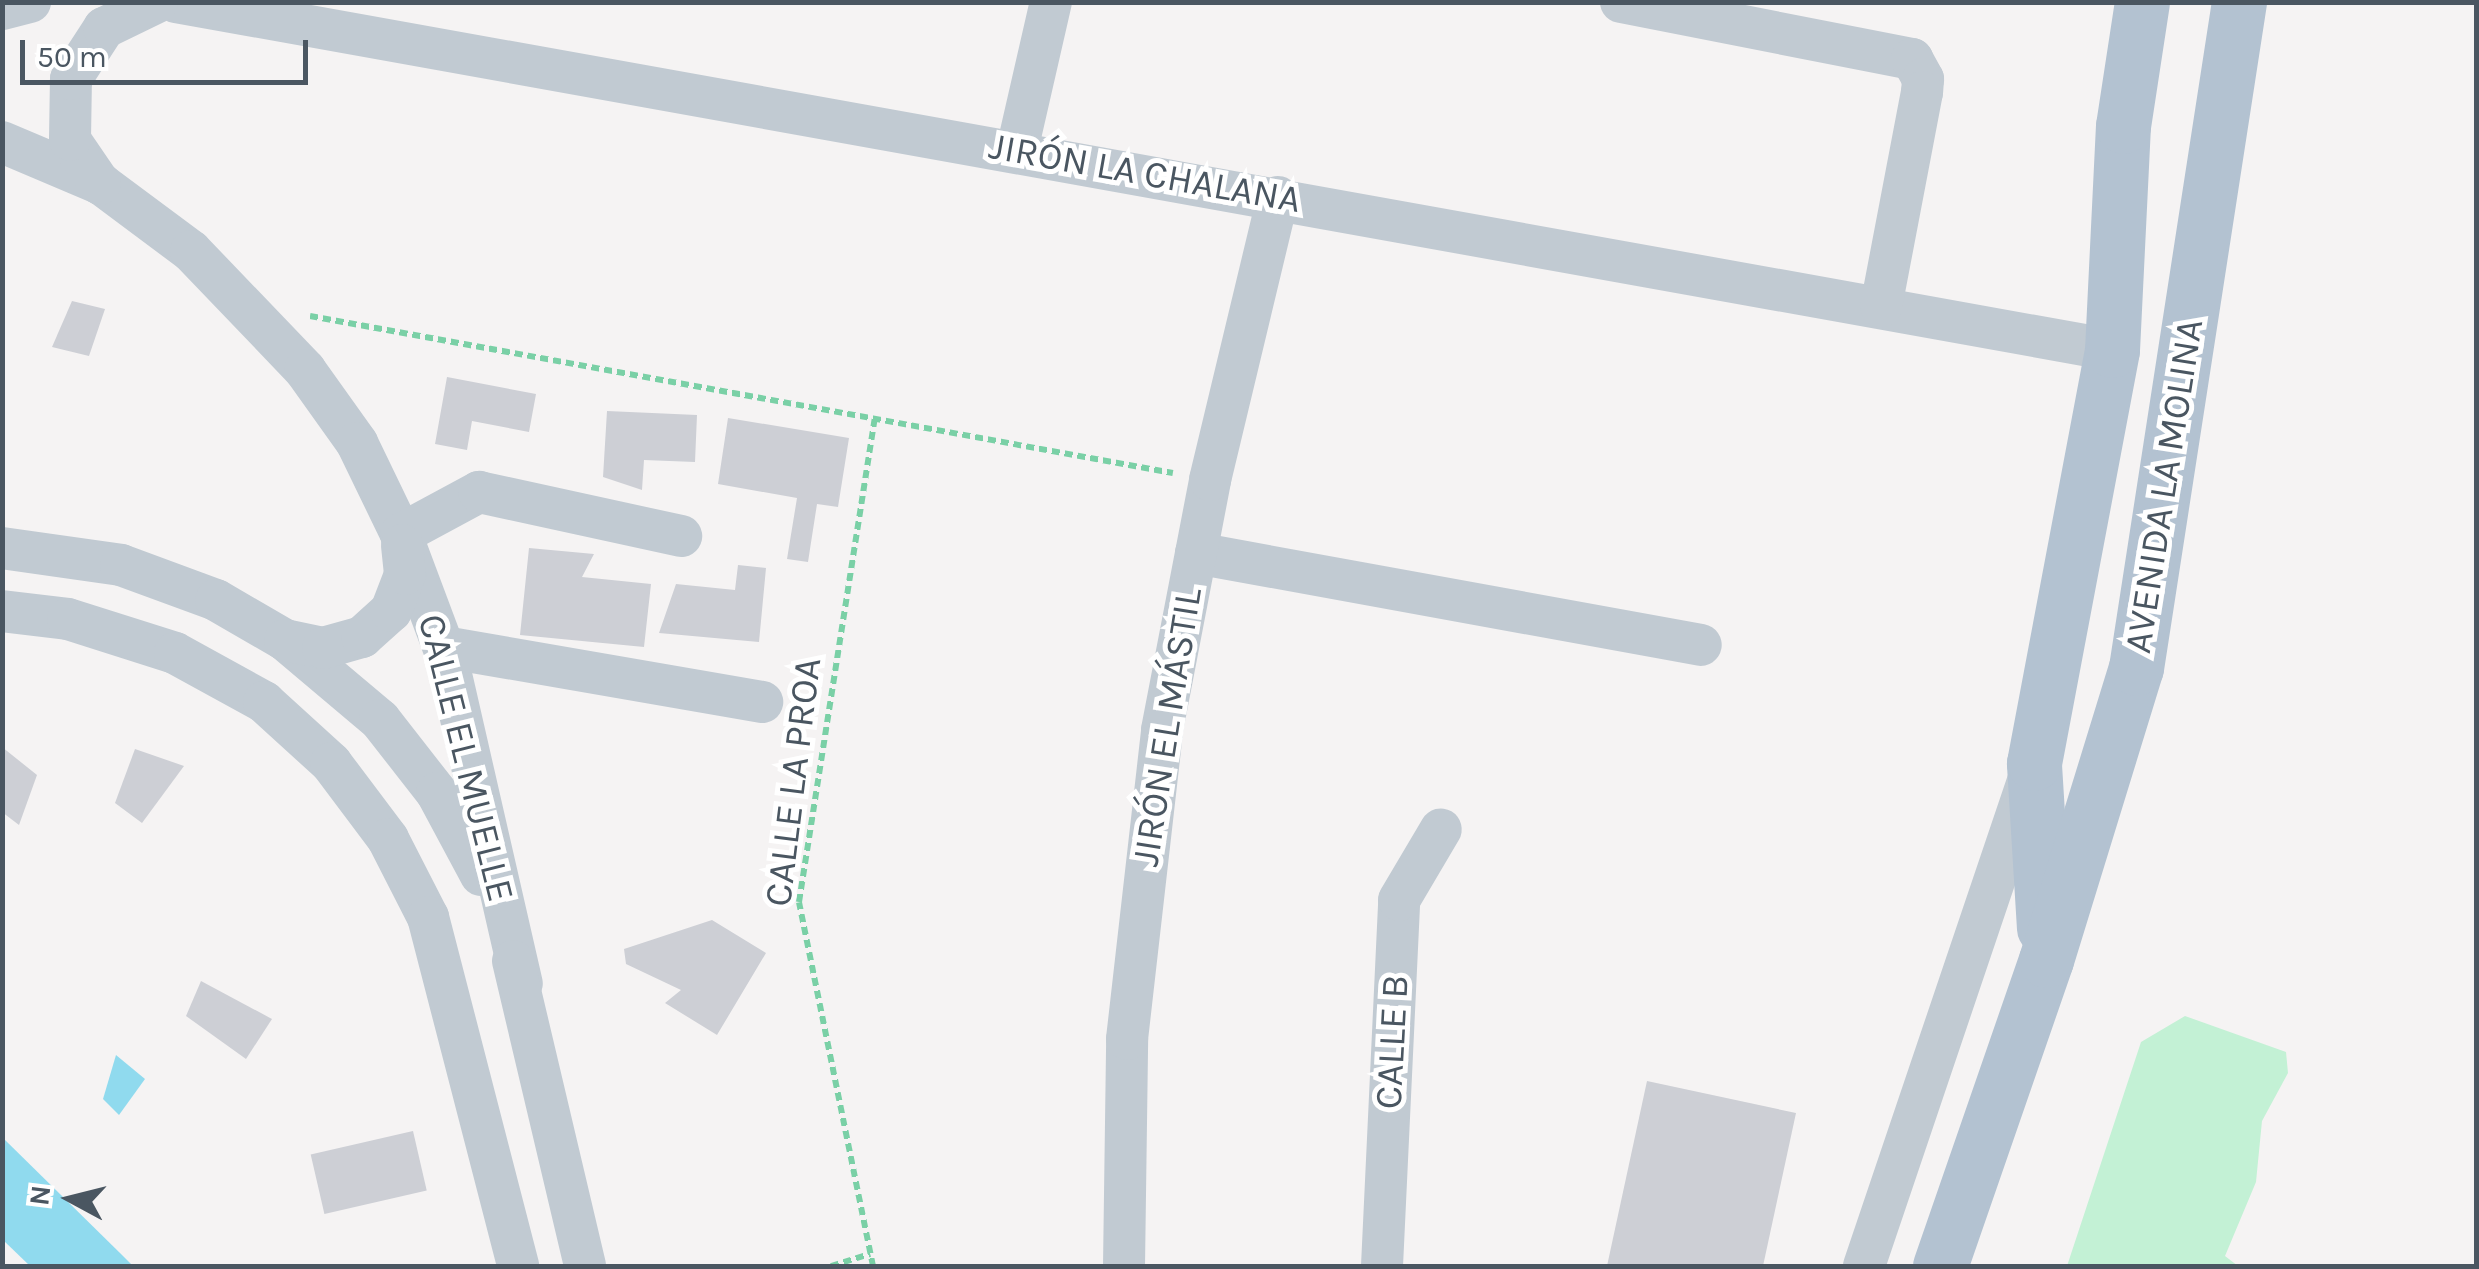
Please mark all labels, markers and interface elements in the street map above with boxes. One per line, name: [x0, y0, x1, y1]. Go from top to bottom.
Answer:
scale bar: [25, 20, 312, 82]
text: 50 m: [37, 39, 107, 75]
street label: JIRÓN LA CHALANA: [986, 123, 1304, 223]
street label: AVENIDA LA MOLINA: [2115, 316, 2213, 656]
street label: JIRÓN EL MÁSTIL: [1122, 584, 1212, 870]
street label: CALLE EL MUELLE: [408, 610, 524, 906]
street label: CALLE LA PROA: [755, 655, 831, 909]
street label: CALLE B: [1366, 974, 1418, 1110]
north arrow: [20, 1149, 120, 1249]
text: N: [22, 1183, 57, 1207]

